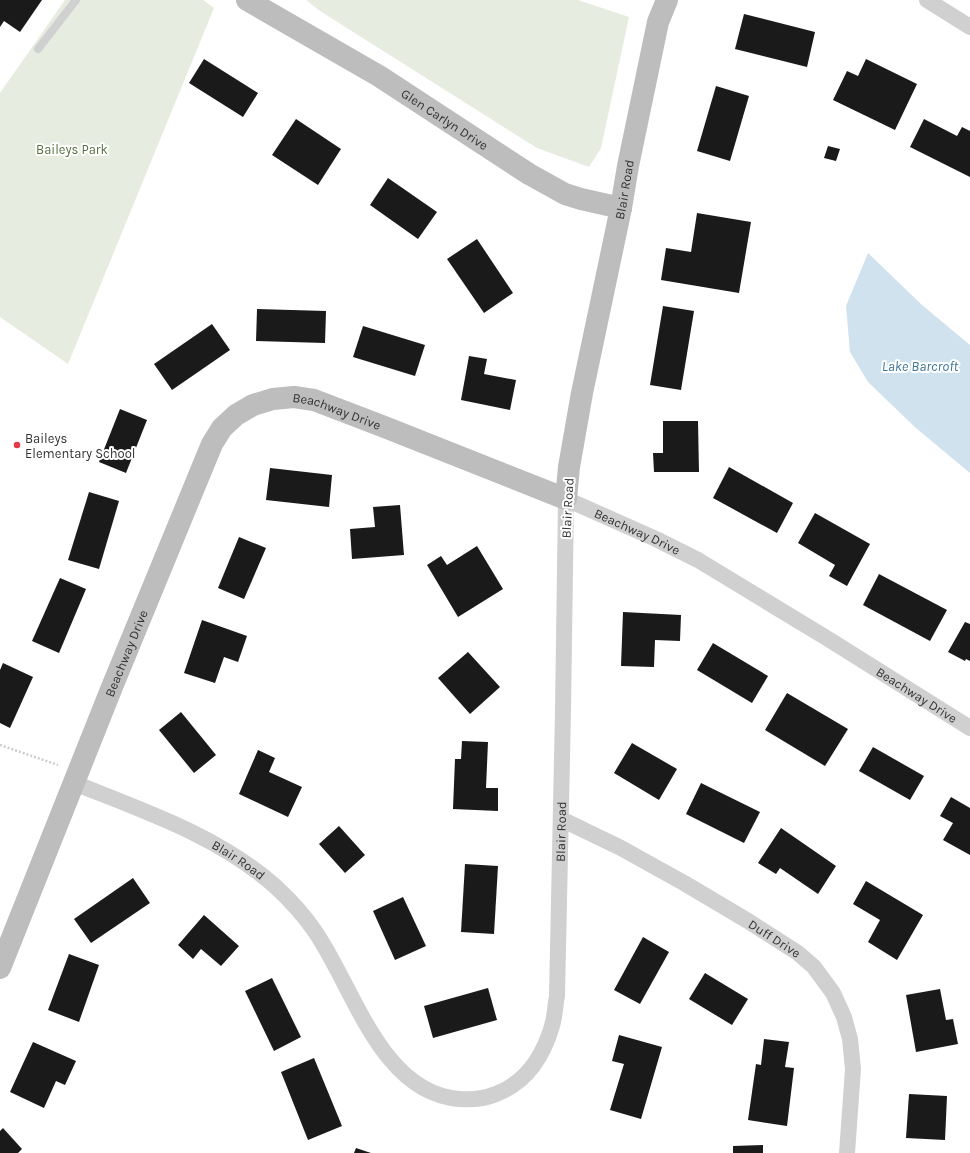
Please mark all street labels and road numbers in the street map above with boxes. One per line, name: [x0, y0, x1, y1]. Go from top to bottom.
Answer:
street label: Glen Carlyn Drive: [398, 86, 491, 153]
street label: Blair Road: [612, 158, 637, 221]
street label: Beachway Drive: [292, 390, 383, 433]
street label: Blair Road: [558, 477, 577, 539]
street label: Beachway Drive: [592, 506, 683, 558]
street label: Beachway Drive: [102, 607, 151, 699]
street label: Beachway Drive: [873, 664, 960, 726]
street label: Blair Road: [553, 801, 569, 862]
street label: Blair Road: [209, 837, 268, 883]
street label: Duff Drive: [746, 916, 804, 961]

